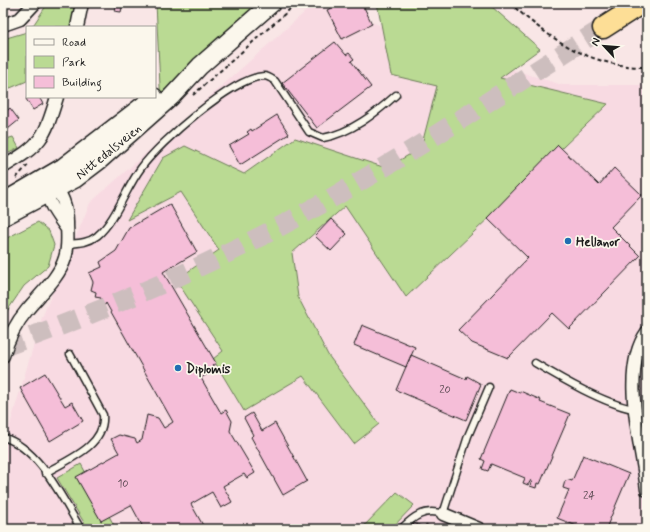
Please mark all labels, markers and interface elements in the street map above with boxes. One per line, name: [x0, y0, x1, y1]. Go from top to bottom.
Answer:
legend: [26, 26, 156, 98]
north arrow: [584, 26, 624, 66]
text: Road: [62, 35, 86, 51]
text: N: [588, 36, 604, 48]
text: Park: [62, 55, 86, 71]
text: Building: [62, 75, 102, 92]
street label: Nittedalsveien: [73, 120, 145, 184]
place label: Hellanor: [576, 234, 620, 251]
marker: Hellanor: [563, 236, 573, 246]
place label: Diplomis: [186, 361, 231, 378]
marker: Diplomis: [173, 363, 183, 373]
house number: 20: [439, 383, 451, 397]
house number: 10: [117, 477, 129, 491]
house number: 24: [583, 489, 595, 503]

